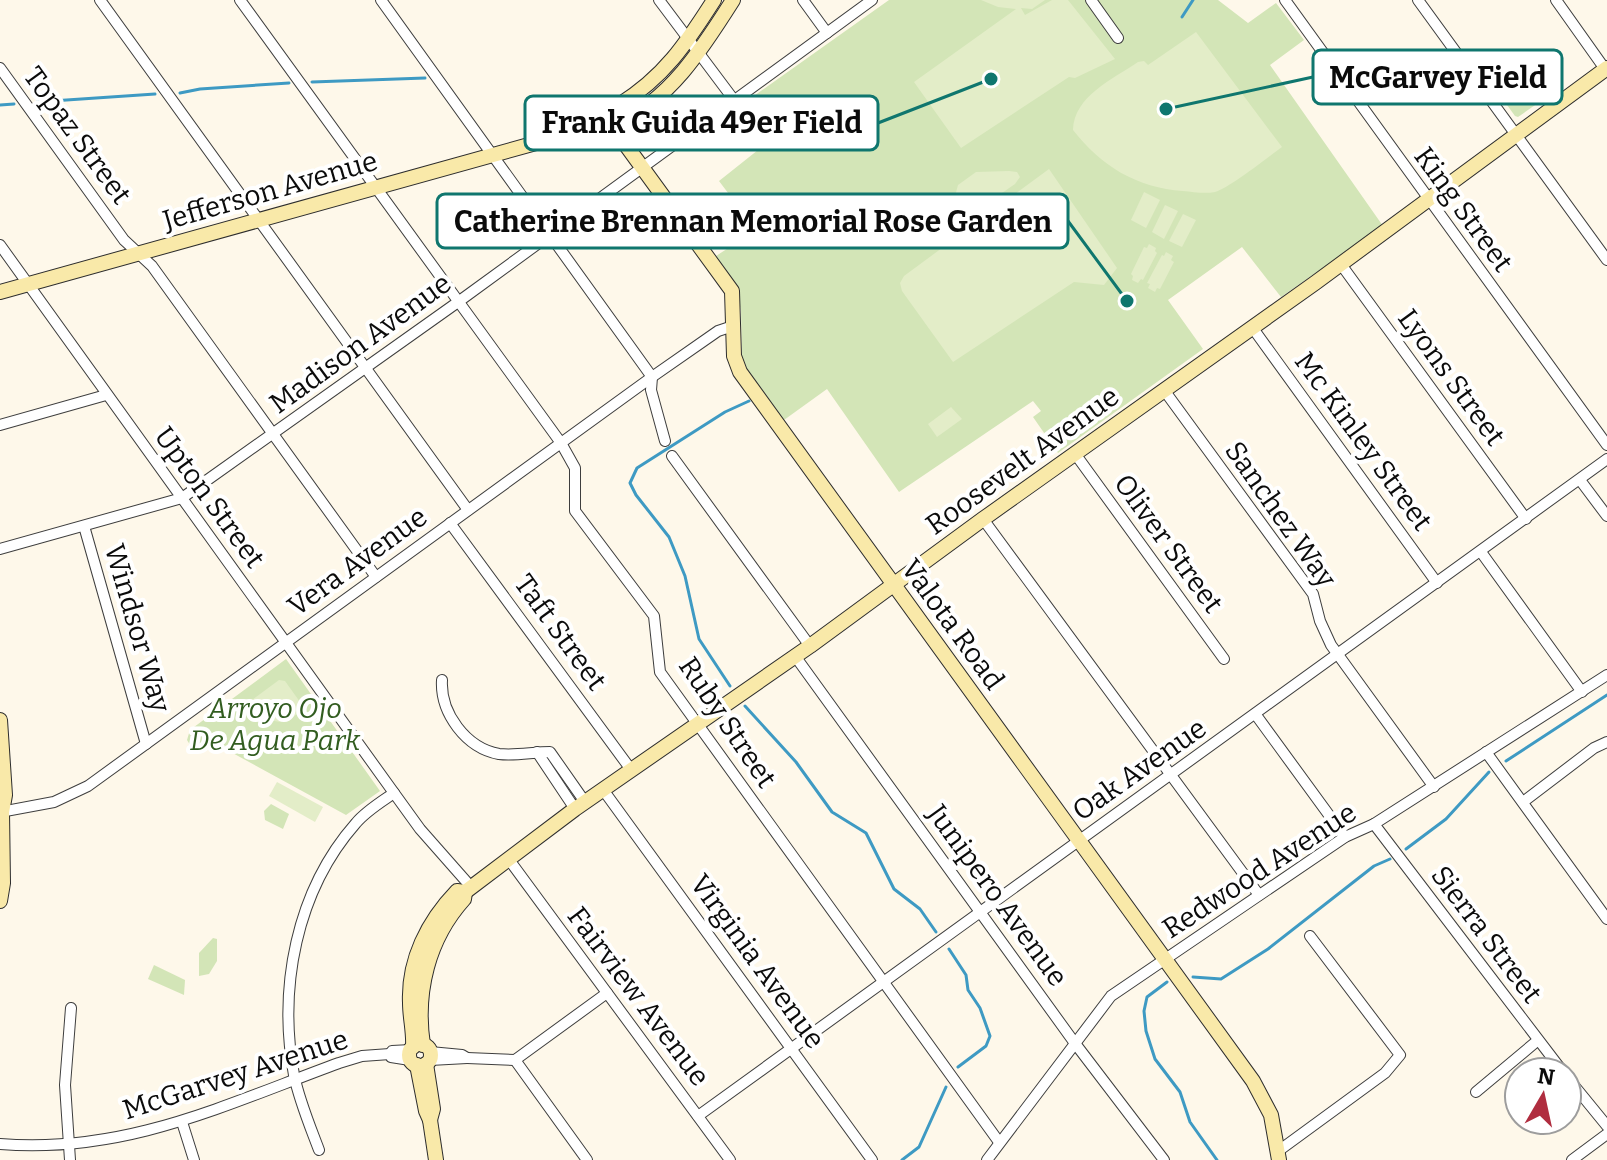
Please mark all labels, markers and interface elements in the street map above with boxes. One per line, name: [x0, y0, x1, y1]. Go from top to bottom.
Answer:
callout: McGarvey Field: [1313, 50, 1562, 104]
street label: Topaz Street: [17, 60, 138, 210]
text: McGarvey Field: [1329, 60, 1547, 96]
callout: Frank Guida 49er Field: [525, 96, 878, 150]
text: Frank Guida 49er Field: [542, 105, 862, 141]
street label: King Street: [1407, 141, 1520, 278]
street label: Jefferson Avenue: [158, 144, 381, 237]
callout: Catherine Brennan Memorial Rose Garden: [437, 194, 1068, 248]
text: Catherine Brennan Memorial Rose Garden: [454, 204, 1053, 240]
street label: Madison Avenue: [263, 267, 457, 420]
street label: Lyons Street: [1391, 303, 1512, 452]
street label: Mc Kinley Street: [1288, 346, 1439, 537]
street label: Roosevelt Avenue: [920, 379, 1125, 541]
street label: Upton Street: [147, 420, 272, 574]
street label: Sanchez Way: [1218, 435, 1343, 594]
street label: Oliver Street: [1107, 468, 1230, 619]
street label: Vera Avenue: [281, 500, 433, 623]
street label: Windsor Way: [98, 540, 177, 716]
street label: Valota Road: [894, 553, 1011, 696]
street label: Taft Street: [508, 568, 614, 697]
street label: Ruby Street: [672, 651, 783, 794]
park label: Arroyo Ojo De Agua Park: [190, 692, 361, 757]
street label: Oak Avenue: [1066, 711, 1212, 828]
street label: Redwood Avenue: [1156, 796, 1362, 945]
street label: Junipero Avenue: [920, 797, 1074, 992]
street label: Sierra Street: [1424, 859, 1549, 1009]
street label: Virginia Avenue: [683, 868, 832, 1055]
street label: Fairview Avenue: [561, 900, 717, 1092]
street label: McGarvey Avenue: [118, 1023, 352, 1126]
north arrow: [1503, 1056, 1583, 1136]
text: N: [1536, 1062, 1557, 1091]

